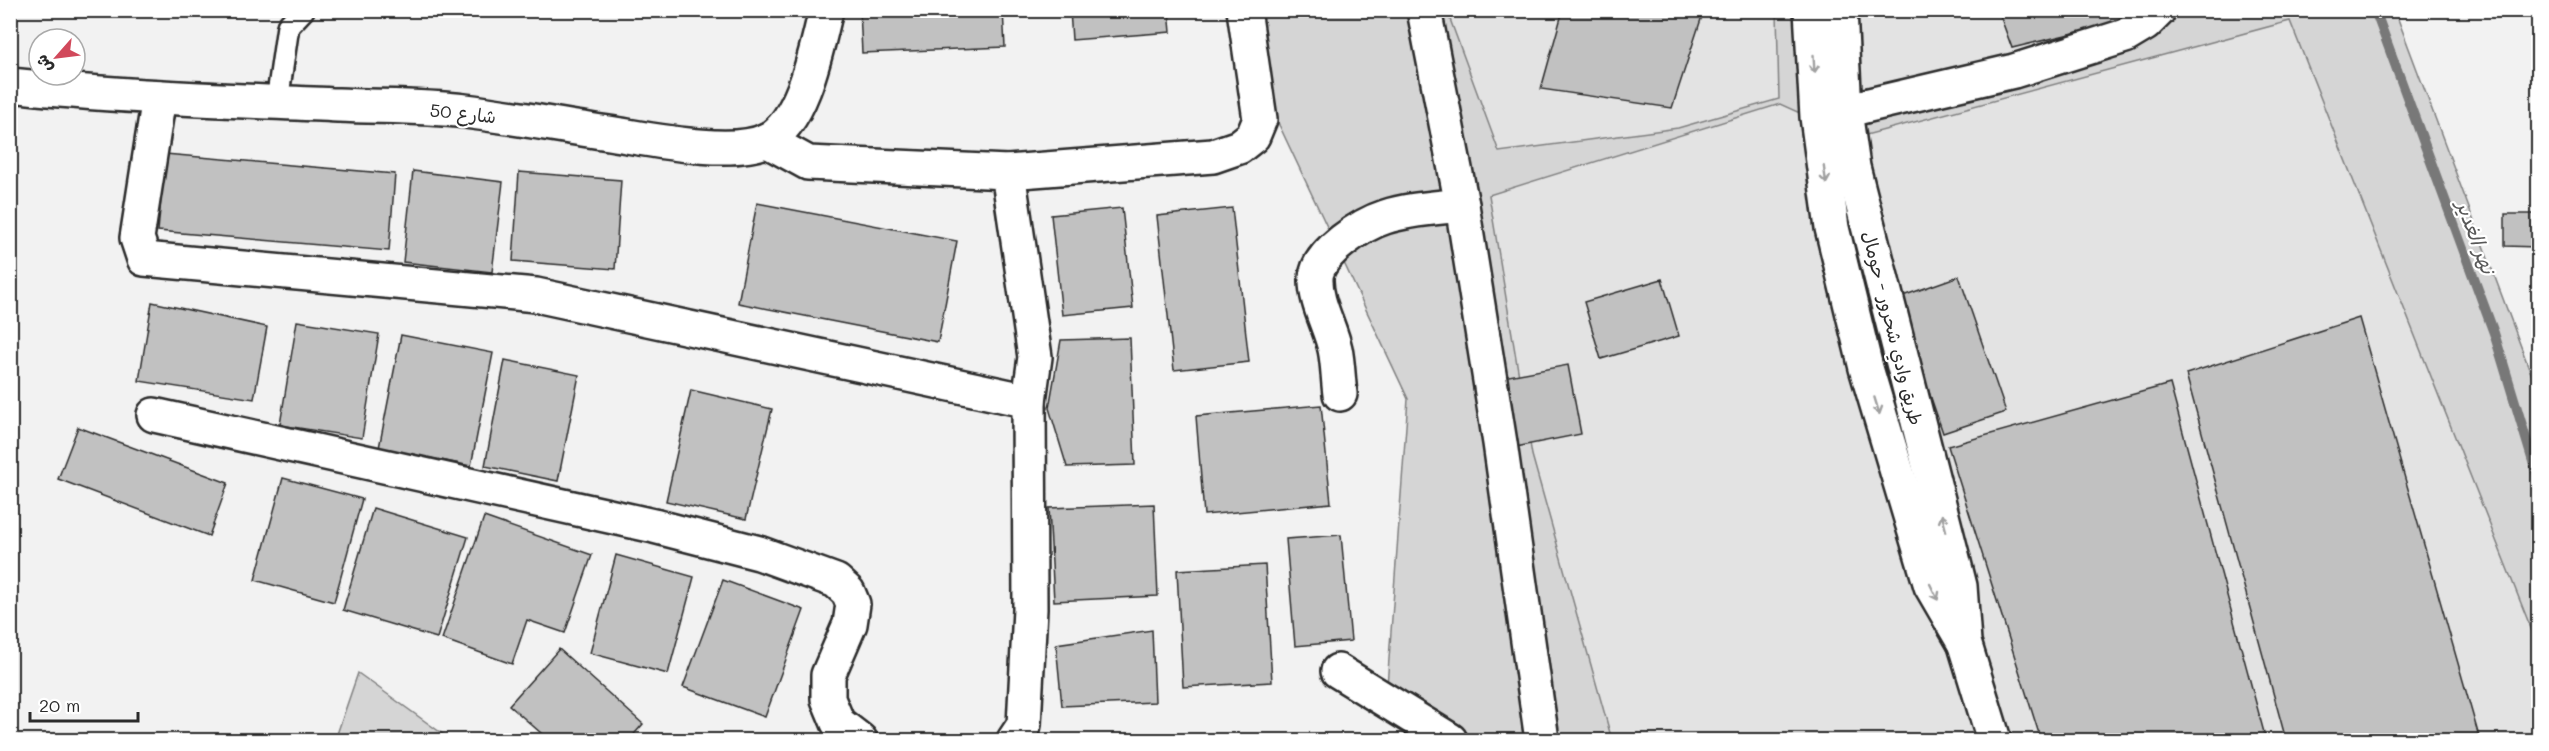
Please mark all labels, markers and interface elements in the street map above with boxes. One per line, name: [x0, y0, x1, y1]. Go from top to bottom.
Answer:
north arrow: [27, 27, 87, 87]
text: ش: [30, 52, 57, 77]
one-way arrow: [1808, 53, 1819, 73]
street label: شارع 50: [429, 98, 497, 129]
one-way arrow: [1819, 164, 1830, 184]
water label: نهر الغدير: [2451, 194, 2503, 279]
street label: طريق وادي شحرور - حومال: [1855, 228, 1929, 428]
one-way arrow: [1872, 396, 1883, 415]
one-way arrow: [1937, 514, 1949, 533]
one-way arrow: [1928, 583, 1940, 600]
scale bar: [30, 685, 138, 723]
text: 20 m: [39, 693, 80, 717]

